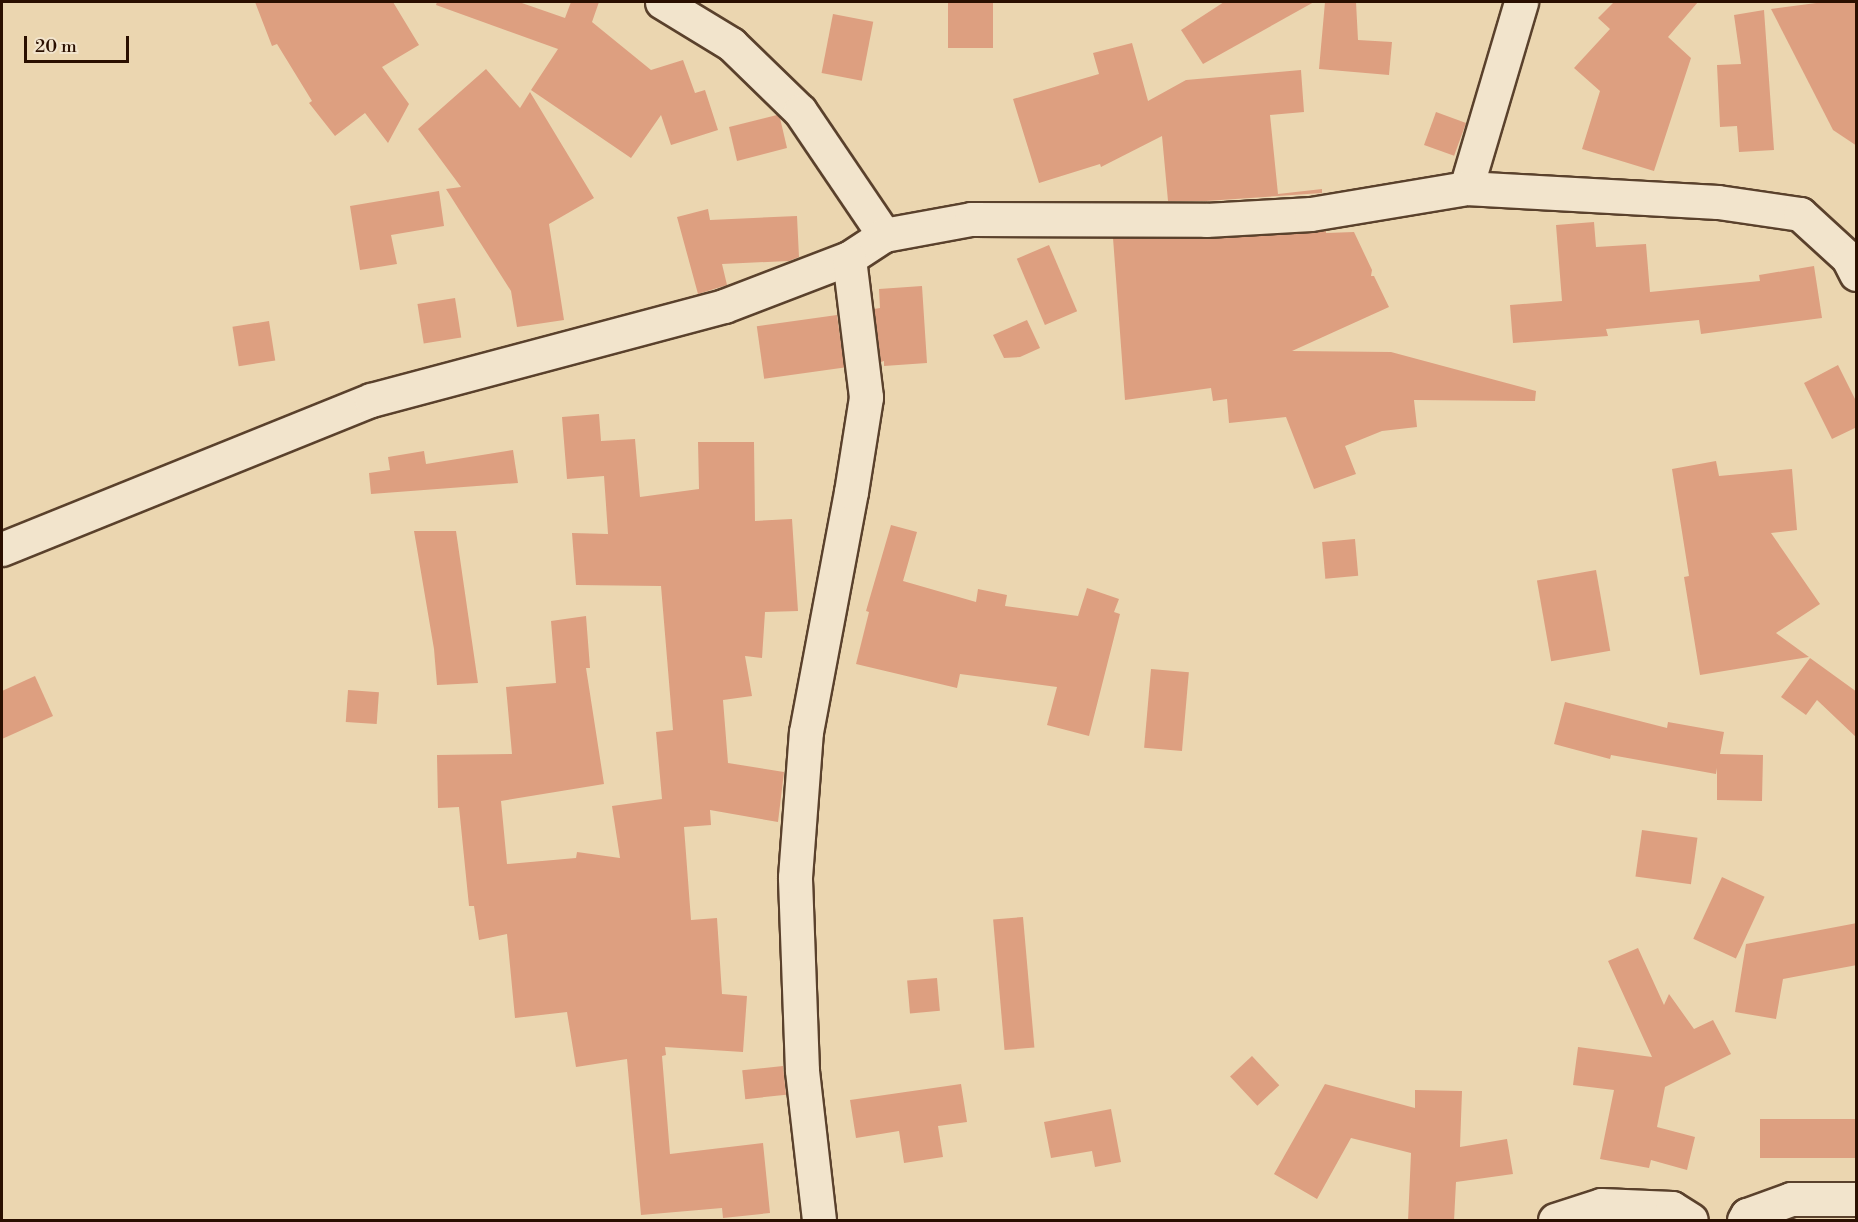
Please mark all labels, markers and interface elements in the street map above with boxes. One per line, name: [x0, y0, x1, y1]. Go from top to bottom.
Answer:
scale bar: [27, 24, 132, 62]
text: 20 m: [35, 35, 77, 58]

